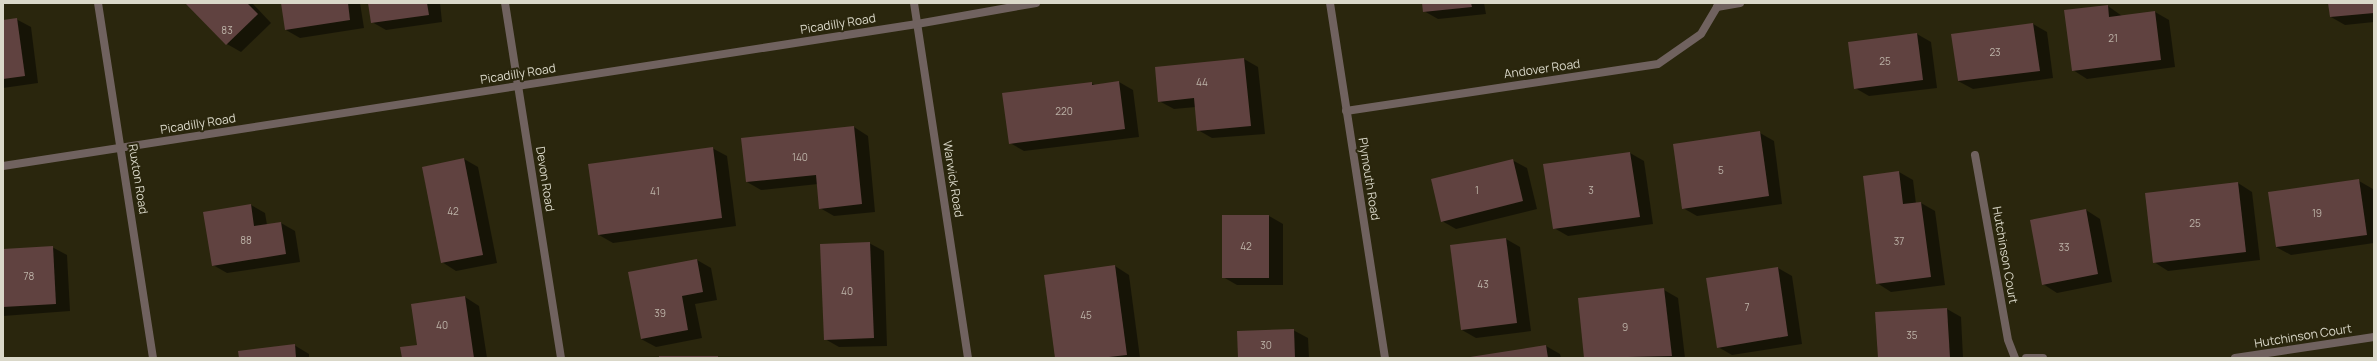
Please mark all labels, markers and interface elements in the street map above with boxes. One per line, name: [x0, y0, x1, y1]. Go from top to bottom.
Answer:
street label: Picadilly Road: [799, 9, 877, 38]
house number: 83: [221, 23, 233, 37]
house number: 21: [2108, 31, 2118, 45]
house number: 23: [1989, 45, 2001, 59]
house number: 25: [1879, 54, 1891, 68]
street label: Andover Road: [1503, 55, 1581, 82]
street label: Picadilly Road: [479, 59, 557, 88]
house number: 44: [1196, 75, 1208, 89]
house number: 220: [1055, 104, 1073, 118]
street label: Picadilly Road: [159, 109, 237, 138]
street label: Plymouth Road: [1355, 136, 1384, 222]
street label: Warwick Road: [939, 140, 968, 218]
street label: Ruxton Road: [125, 143, 152, 215]
street label: Devon Road: [532, 145, 559, 213]
house number: 140: [792, 150, 808, 164]
house number: 5: [1718, 163, 1724, 177]
house number: 1: [1475, 183, 1479, 197]
house number: 3: [1588, 183, 1594, 197]
house number: 41: [650, 184, 660, 198]
house number: 42: [447, 204, 459, 218]
street label: Hutchinson Court: [1989, 205, 2022, 305]
house number: 19: [2312, 206, 2322, 220]
house number: 25: [2189, 216, 2201, 230]
house number: 88: [240, 233, 252, 247]
house number: 37: [1894, 234, 1904, 248]
house number: 42: [1240, 239, 1252, 253]
house number: 33: [2058, 240, 2070, 254]
house number: 78: [24, 269, 35, 283]
house number: 43: [1477, 277, 1489, 291]
house number: 40: [841, 284, 853, 298]
house number: 7: [1744, 300, 1750, 314]
house number: 39: [654, 306, 666, 320]
house number: 45: [1080, 308, 1092, 322]
house number: 40: [436, 318, 448, 332]
street label: Hutchinson Court: [2253, 319, 2353, 352]
house number: 9: [1622, 320, 1628, 334]
house number: 35: [1906, 328, 1918, 342]
house number: 30: [1260, 338, 1272, 352]

